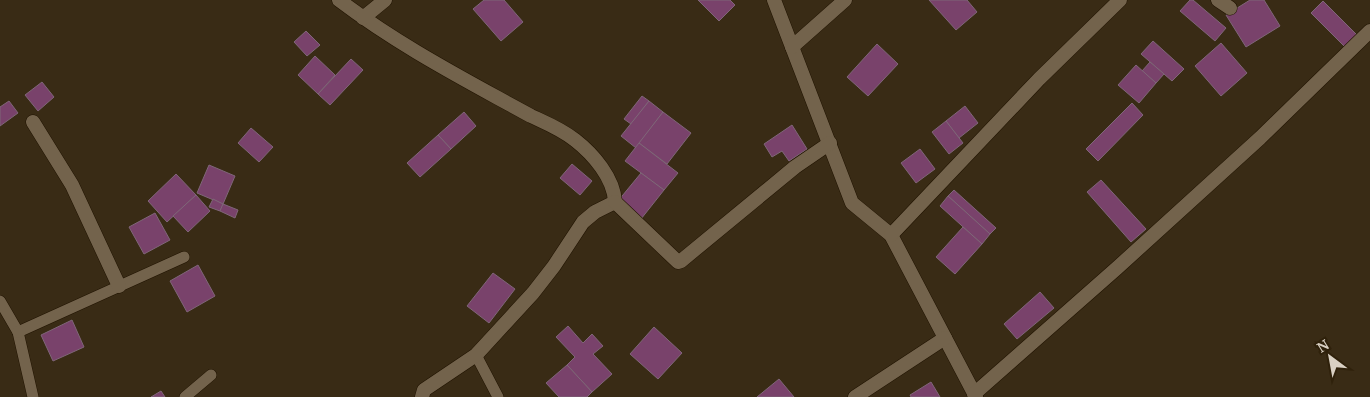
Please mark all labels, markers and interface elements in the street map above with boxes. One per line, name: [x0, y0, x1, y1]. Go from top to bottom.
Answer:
north arrow: [1305, 332, 1355, 382]
text: N: [1313, 335, 1333, 357]

